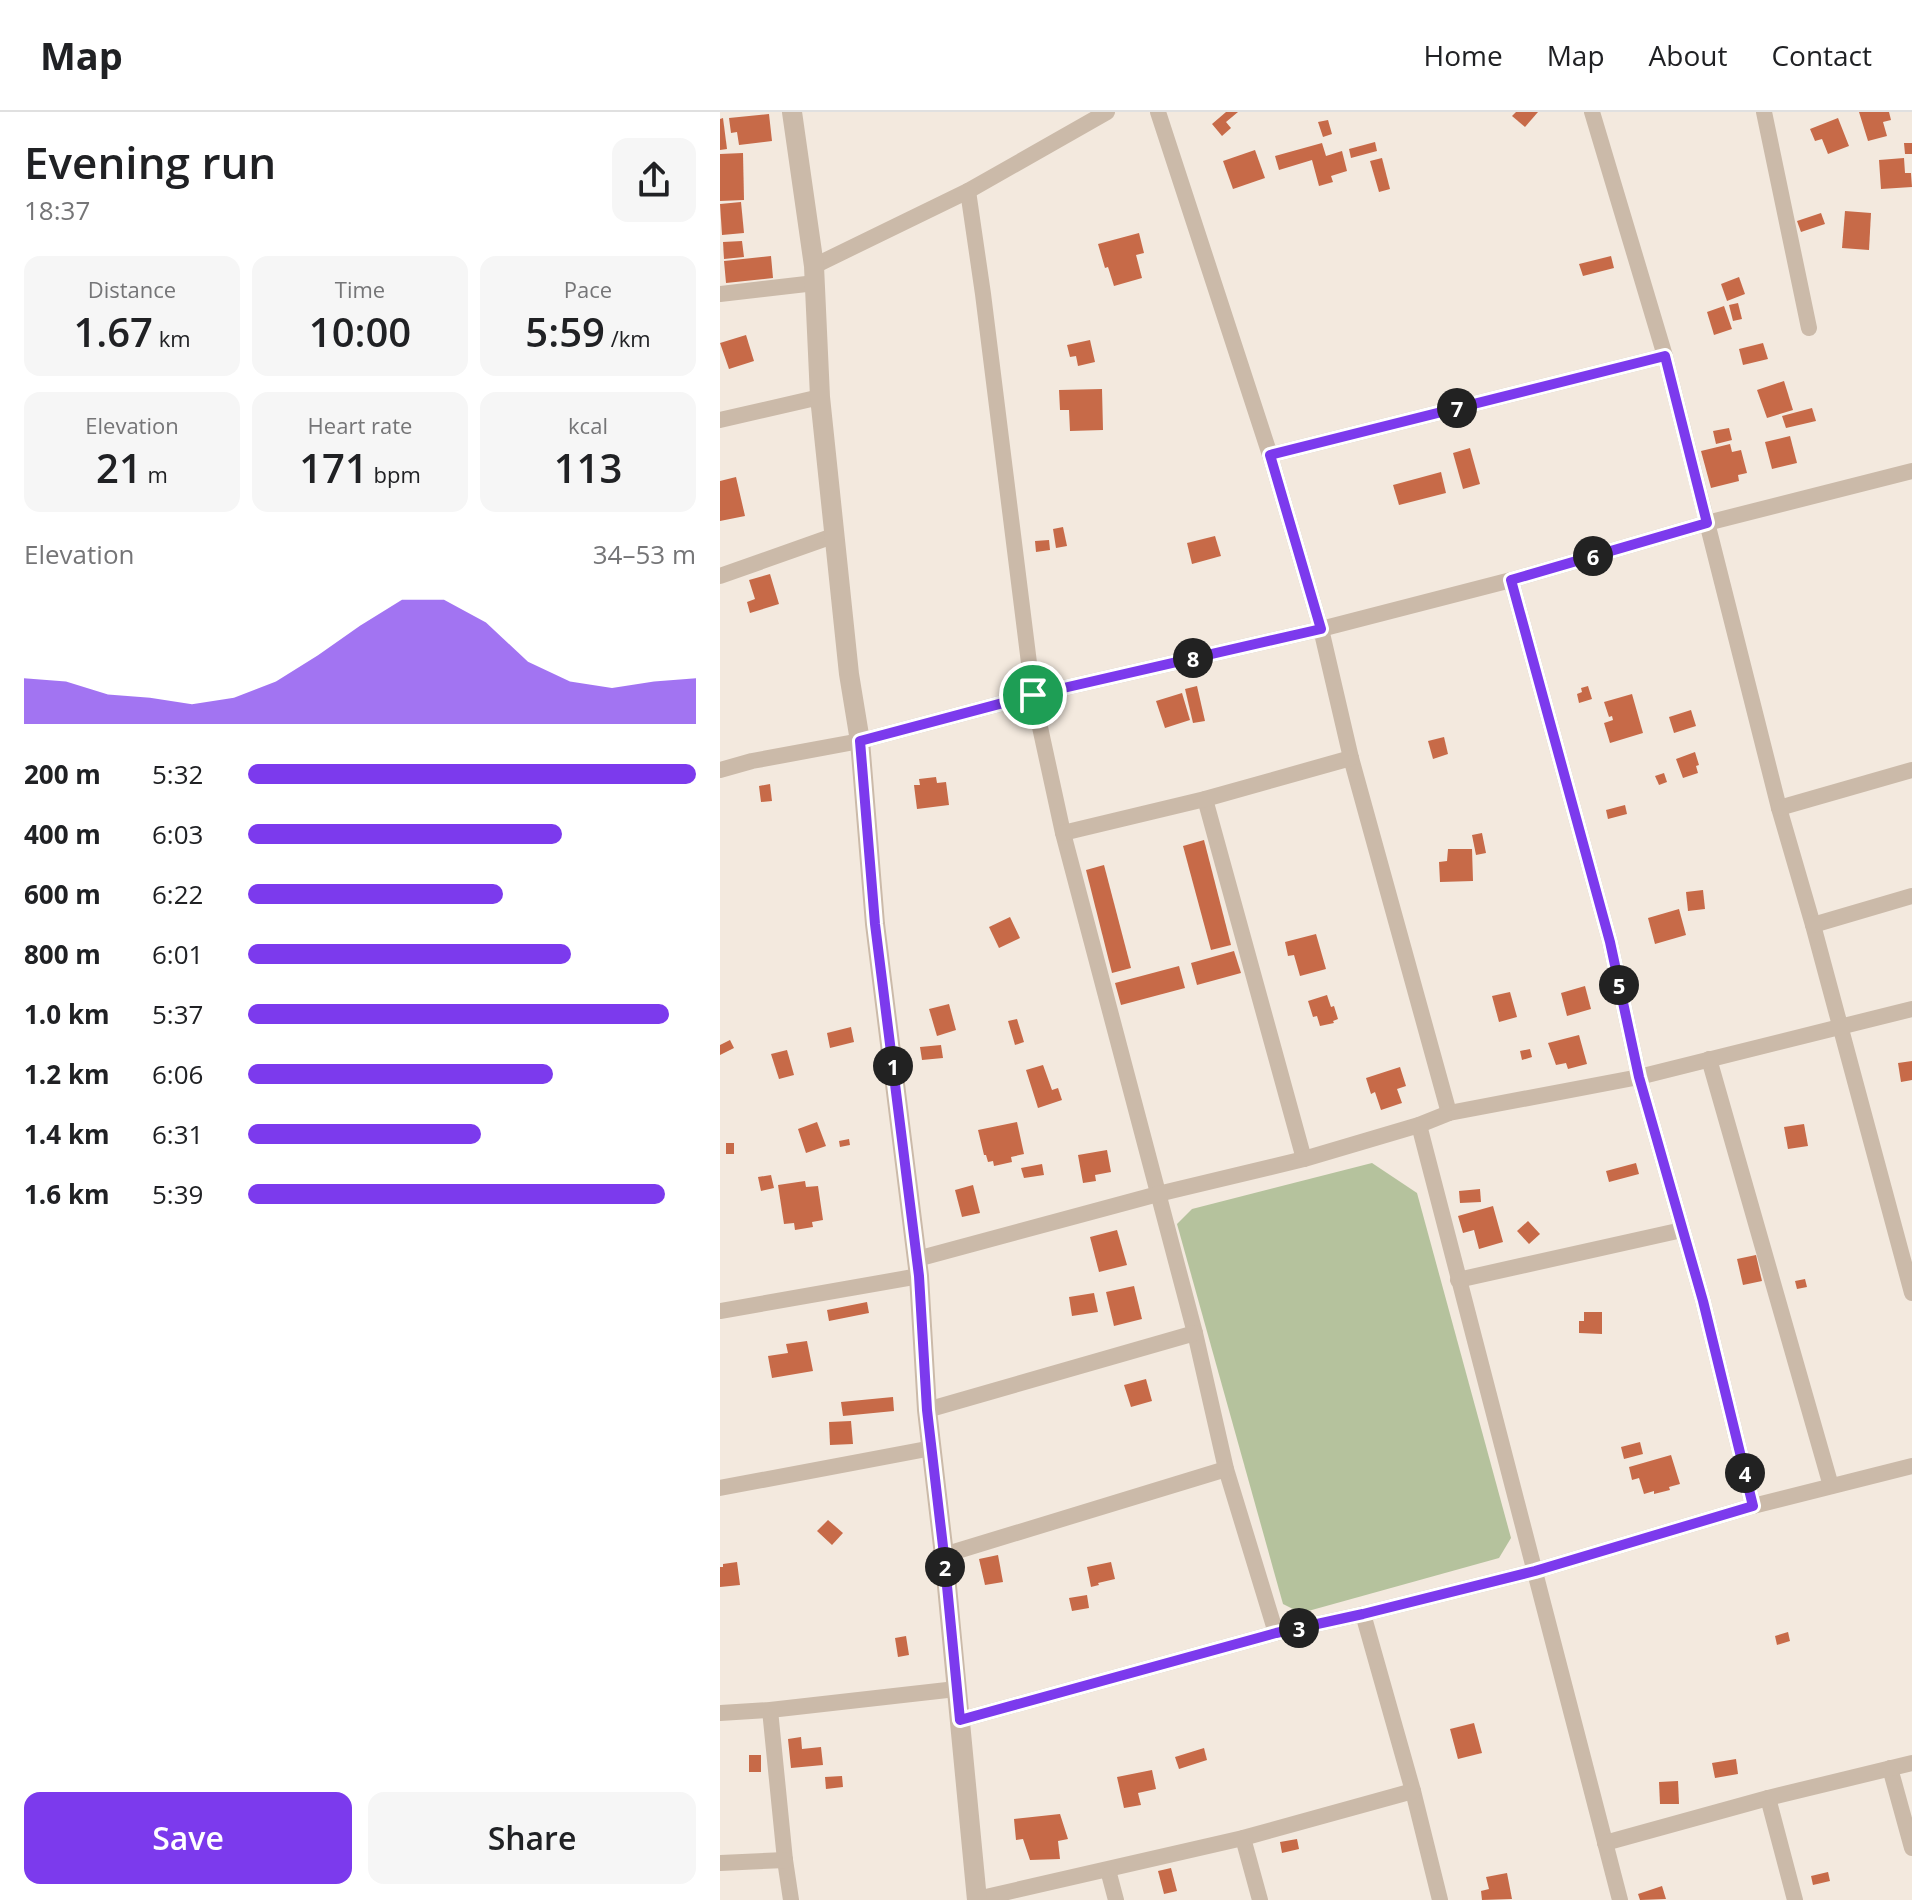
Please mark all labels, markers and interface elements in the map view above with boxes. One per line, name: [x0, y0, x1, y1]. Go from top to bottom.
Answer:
text: Map: [40, 29, 123, 81]
text: Home: [1424, 36, 1503, 74]
text: Map: [1547, 36, 1605, 74]
text: About: [1649, 36, 1727, 74]
text: Contact: [1771, 36, 1872, 74]
text: Evening run: [24, 132, 276, 192]
button: share: [612, 138, 696, 222]
text: 18:37: [24, 192, 90, 228]
text: Distance: [88, 274, 176, 304]
text: Time: [335, 274, 385, 304]
text: Pace: [564, 274, 612, 304]
text: 1.67: [73, 304, 153, 359]
text: 10:00: [309, 304, 411, 359]
text: 5:59: [525, 304, 605, 359]
text: km: [153, 323, 191, 353]
text: /km: [605, 323, 651, 353]
pin: 7: [1437, 388, 1477, 428]
text: 7: [1451, 393, 1463, 423]
text: Elevation: [85, 410, 179, 440]
text: Heart rate: [308, 410, 412, 440]
text: kcal: [568, 410, 608, 440]
text: 21: [96, 440, 142, 495]
text: 171: [299, 440, 368, 495]
text: 113: [554, 440, 622, 495]
text: m: [142, 459, 168, 489]
text: bpm: [368, 459, 421, 489]
text: Elevation: [24, 536, 134, 572]
text: 34–53 m: [593, 536, 696, 572]
pin: 6: [1573, 536, 1613, 576]
text: 6: [1587, 541, 1599, 571]
pin: 8: [1173, 638, 1213, 678]
text: 8: [1187, 643, 1199, 673]
pin: [999, 661, 1067, 729]
icon: arrive: [1011, 673, 1055, 717]
text: 200 m: [24, 756, 101, 792]
text: 5:32: [152, 756, 203, 792]
text: 400 m: [24, 816, 101, 852]
text: 6:03: [152, 816, 203, 852]
text: 600 m: [24, 876, 101, 912]
text: 6:22: [152, 876, 203, 912]
text: 800 m: [24, 936, 101, 972]
text: 6:01: [152, 936, 203, 972]
pin: 5: [1599, 965, 1639, 1005]
text: 5: [1613, 970, 1625, 1000]
text: 1.0 km: [24, 996, 110, 1032]
text: 5:37: [152, 996, 203, 1032]
pin: 1: [873, 1046, 913, 1086]
text: 1: [887, 1051, 899, 1081]
text: 1.2 km: [24, 1056, 110, 1092]
text: 6:06: [152, 1056, 203, 1092]
text: 1.4 km: [24, 1116, 110, 1152]
text: 6:31: [152, 1116, 203, 1152]
text: 1.6 km: [24, 1176, 110, 1212]
text: 5:39: [152, 1176, 203, 1212]
pin: 4: [1725, 1453, 1765, 1493]
text: 4: [1739, 1458, 1751, 1488]
pin: 2: [925, 1547, 965, 1587]
text: 2: [939, 1552, 951, 1582]
pin: 3: [1279, 1608, 1319, 1648]
text: 3: [1293, 1613, 1305, 1643]
button: Save: [24, 1792, 352, 1884]
button: Share: [368, 1792, 696, 1884]

